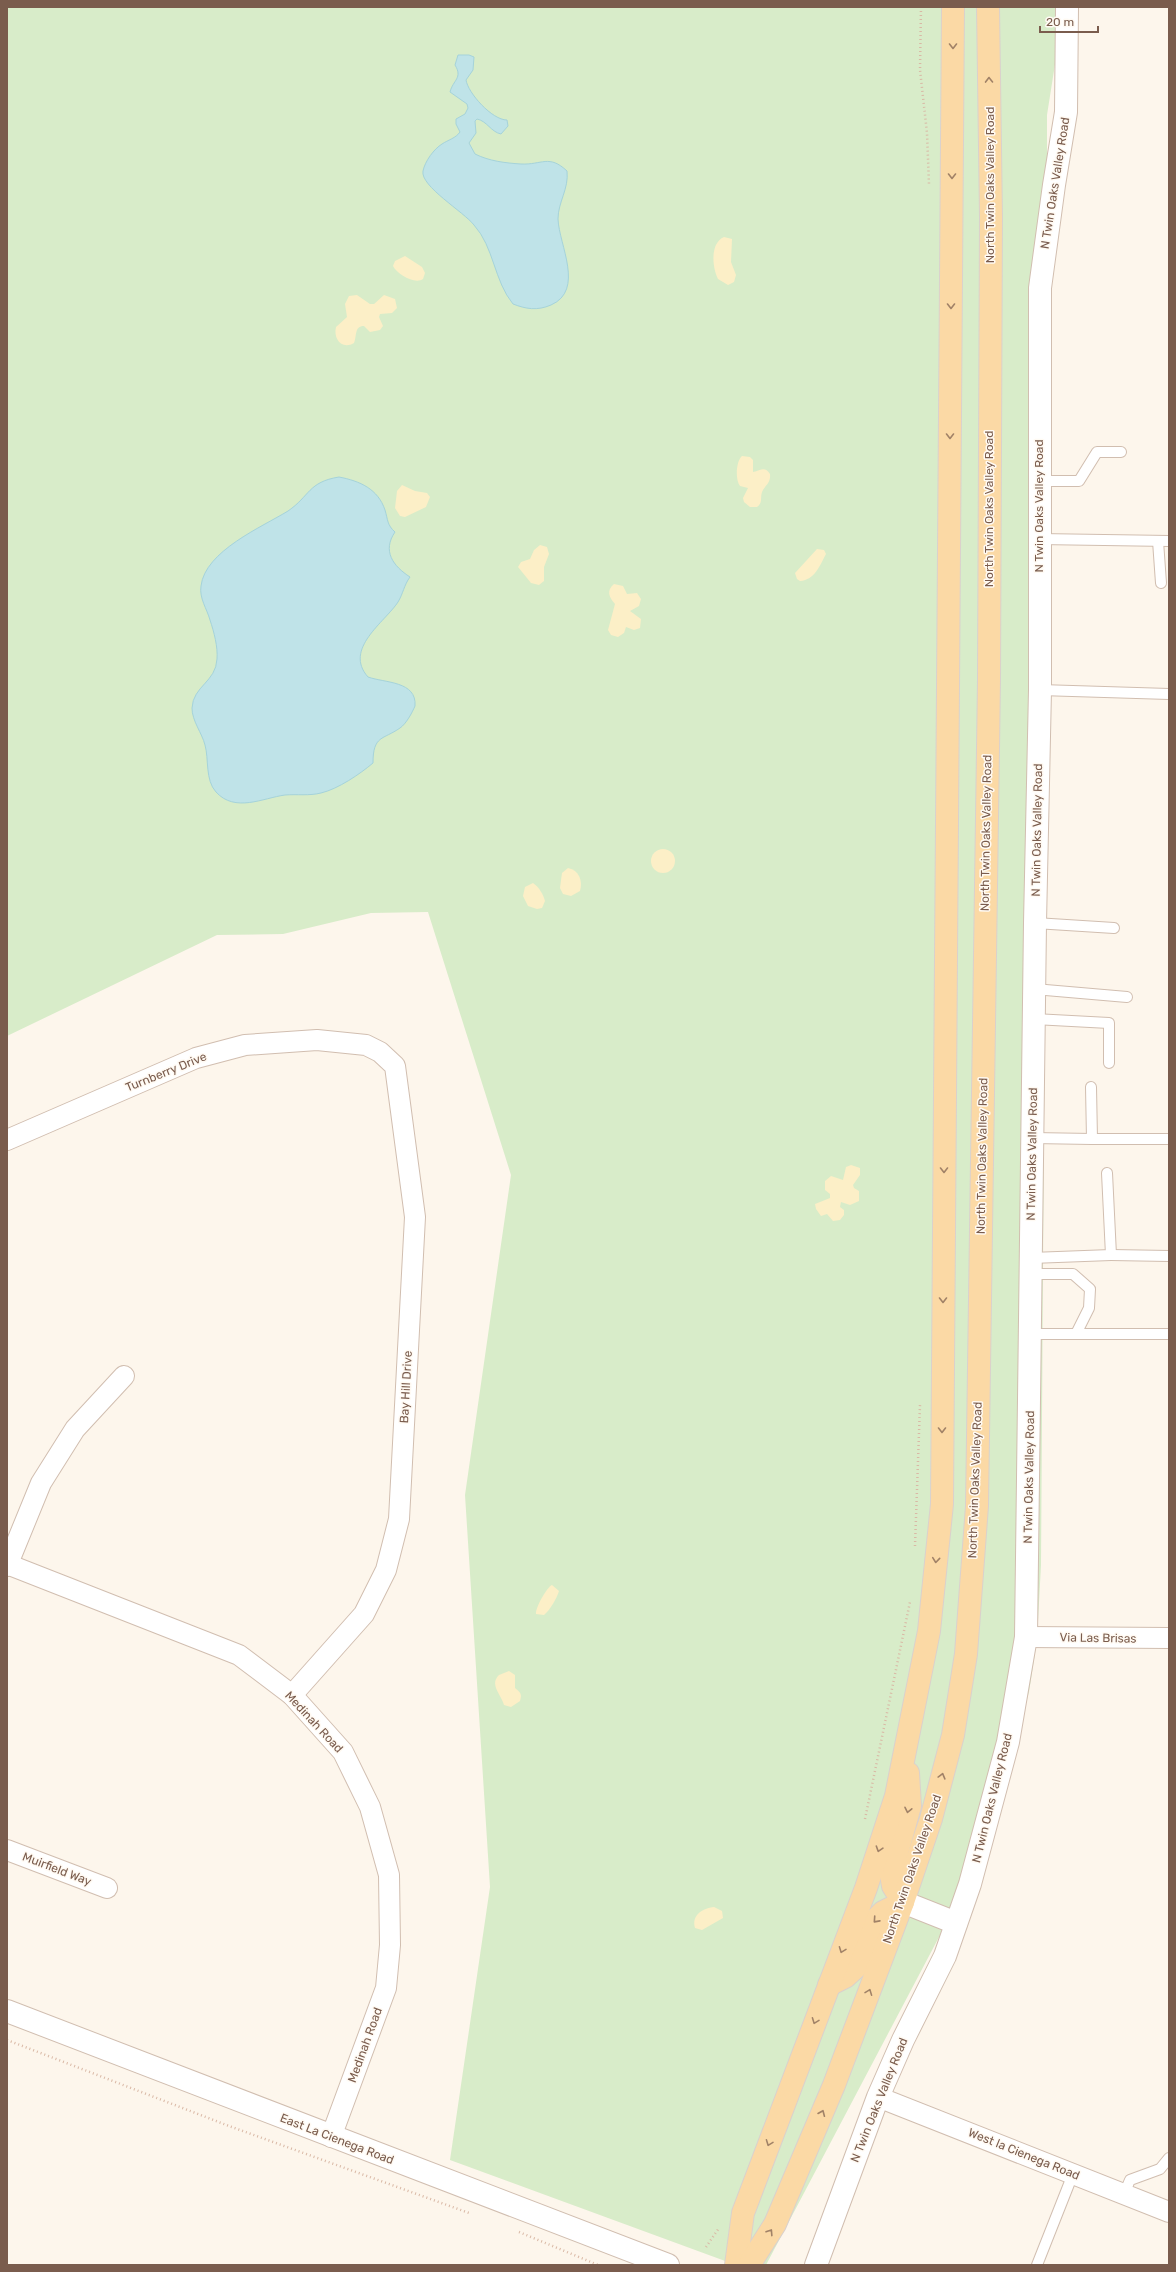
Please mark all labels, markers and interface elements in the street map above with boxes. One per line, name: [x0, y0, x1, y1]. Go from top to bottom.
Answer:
scale bar: [1040, 8, 1098, 34]
text: 20 m: [1046, 15, 1074, 29]
one-way arrow: [949, 43, 957, 49]
one-way arrow: [985, 77, 993, 83]
street label: North Twin Oaks Valley Road: [983, 107, 997, 263]
street label: N Twin Oaks Valley Road: [1038, 116, 1072, 250]
one-way arrow: [948, 173, 956, 179]
one-way arrow: [947, 303, 955, 309]
street label: North Twin Oaks Valley Road: [982, 431, 996, 587]
one-way arrow: [946, 433, 954, 439]
street label: N Twin Oaks Valley Road: [1032, 439, 1046, 573]
street label: North Twin Oaks Valley Road: [978, 755, 994, 911]
street label: N Twin Oaks Valley Road: [1029, 763, 1045, 897]
street label: Turnberry Drive: [123, 1049, 209, 1095]
street label: North Twin Oaks Valley Road: [974, 1078, 990, 1234]
street label: N Twin Oaks Valley Road: [1024, 1087, 1040, 1221]
one-way arrow: [940, 1167, 948, 1173]
one-way arrow: [939, 1297, 947, 1303]
street label: Bay Hill Drive: [397, 1350, 415, 1424]
street label: North Twin Oaks Valley Road: [965, 1401, 985, 1559]
street label: N Twin Oaks Valley Road: [1021, 1410, 1037, 1544]
one-way arrow: [938, 1427, 946, 1433]
one-way arrow: [932, 1557, 941, 1563]
street label: Via Las Brisas: [1059, 1630, 1137, 1646]
street label: Medinah Road: [282, 1688, 346, 1756]
street label: N Twin Oaks Valley Road: [969, 1732, 1015, 1864]
one-way arrow: [937, 1773, 946, 1780]
street label: North Twin Oaks Valley Road: [880, 1793, 944, 1945]
one-way arrow: [905, 1807, 913, 1813]
one-way arrow: [875, 1845, 884, 1852]
street label: Muirfield Way: [21, 1849, 94, 1889]
one-way arrow: [873, 1915, 880, 1923]
one-way arrow: [839, 1947, 847, 1954]
one-way arrow: [864, 1988, 872, 1995]
street label: Medinah Road: [345, 2006, 385, 2084]
one-way arrow: [812, 2017, 820, 2024]
street label: N Twin Oaks Valley Road: [848, 2036, 910, 2164]
one-way arrow: [817, 2110, 825, 2118]
street label: East La Cienega Road: [278, 2111, 396, 2167]
street label: West la Cienega Road: [966, 2125, 1082, 2183]
one-way arrow: [766, 2139, 774, 2146]
one-way arrow: [765, 2229, 773, 2236]

